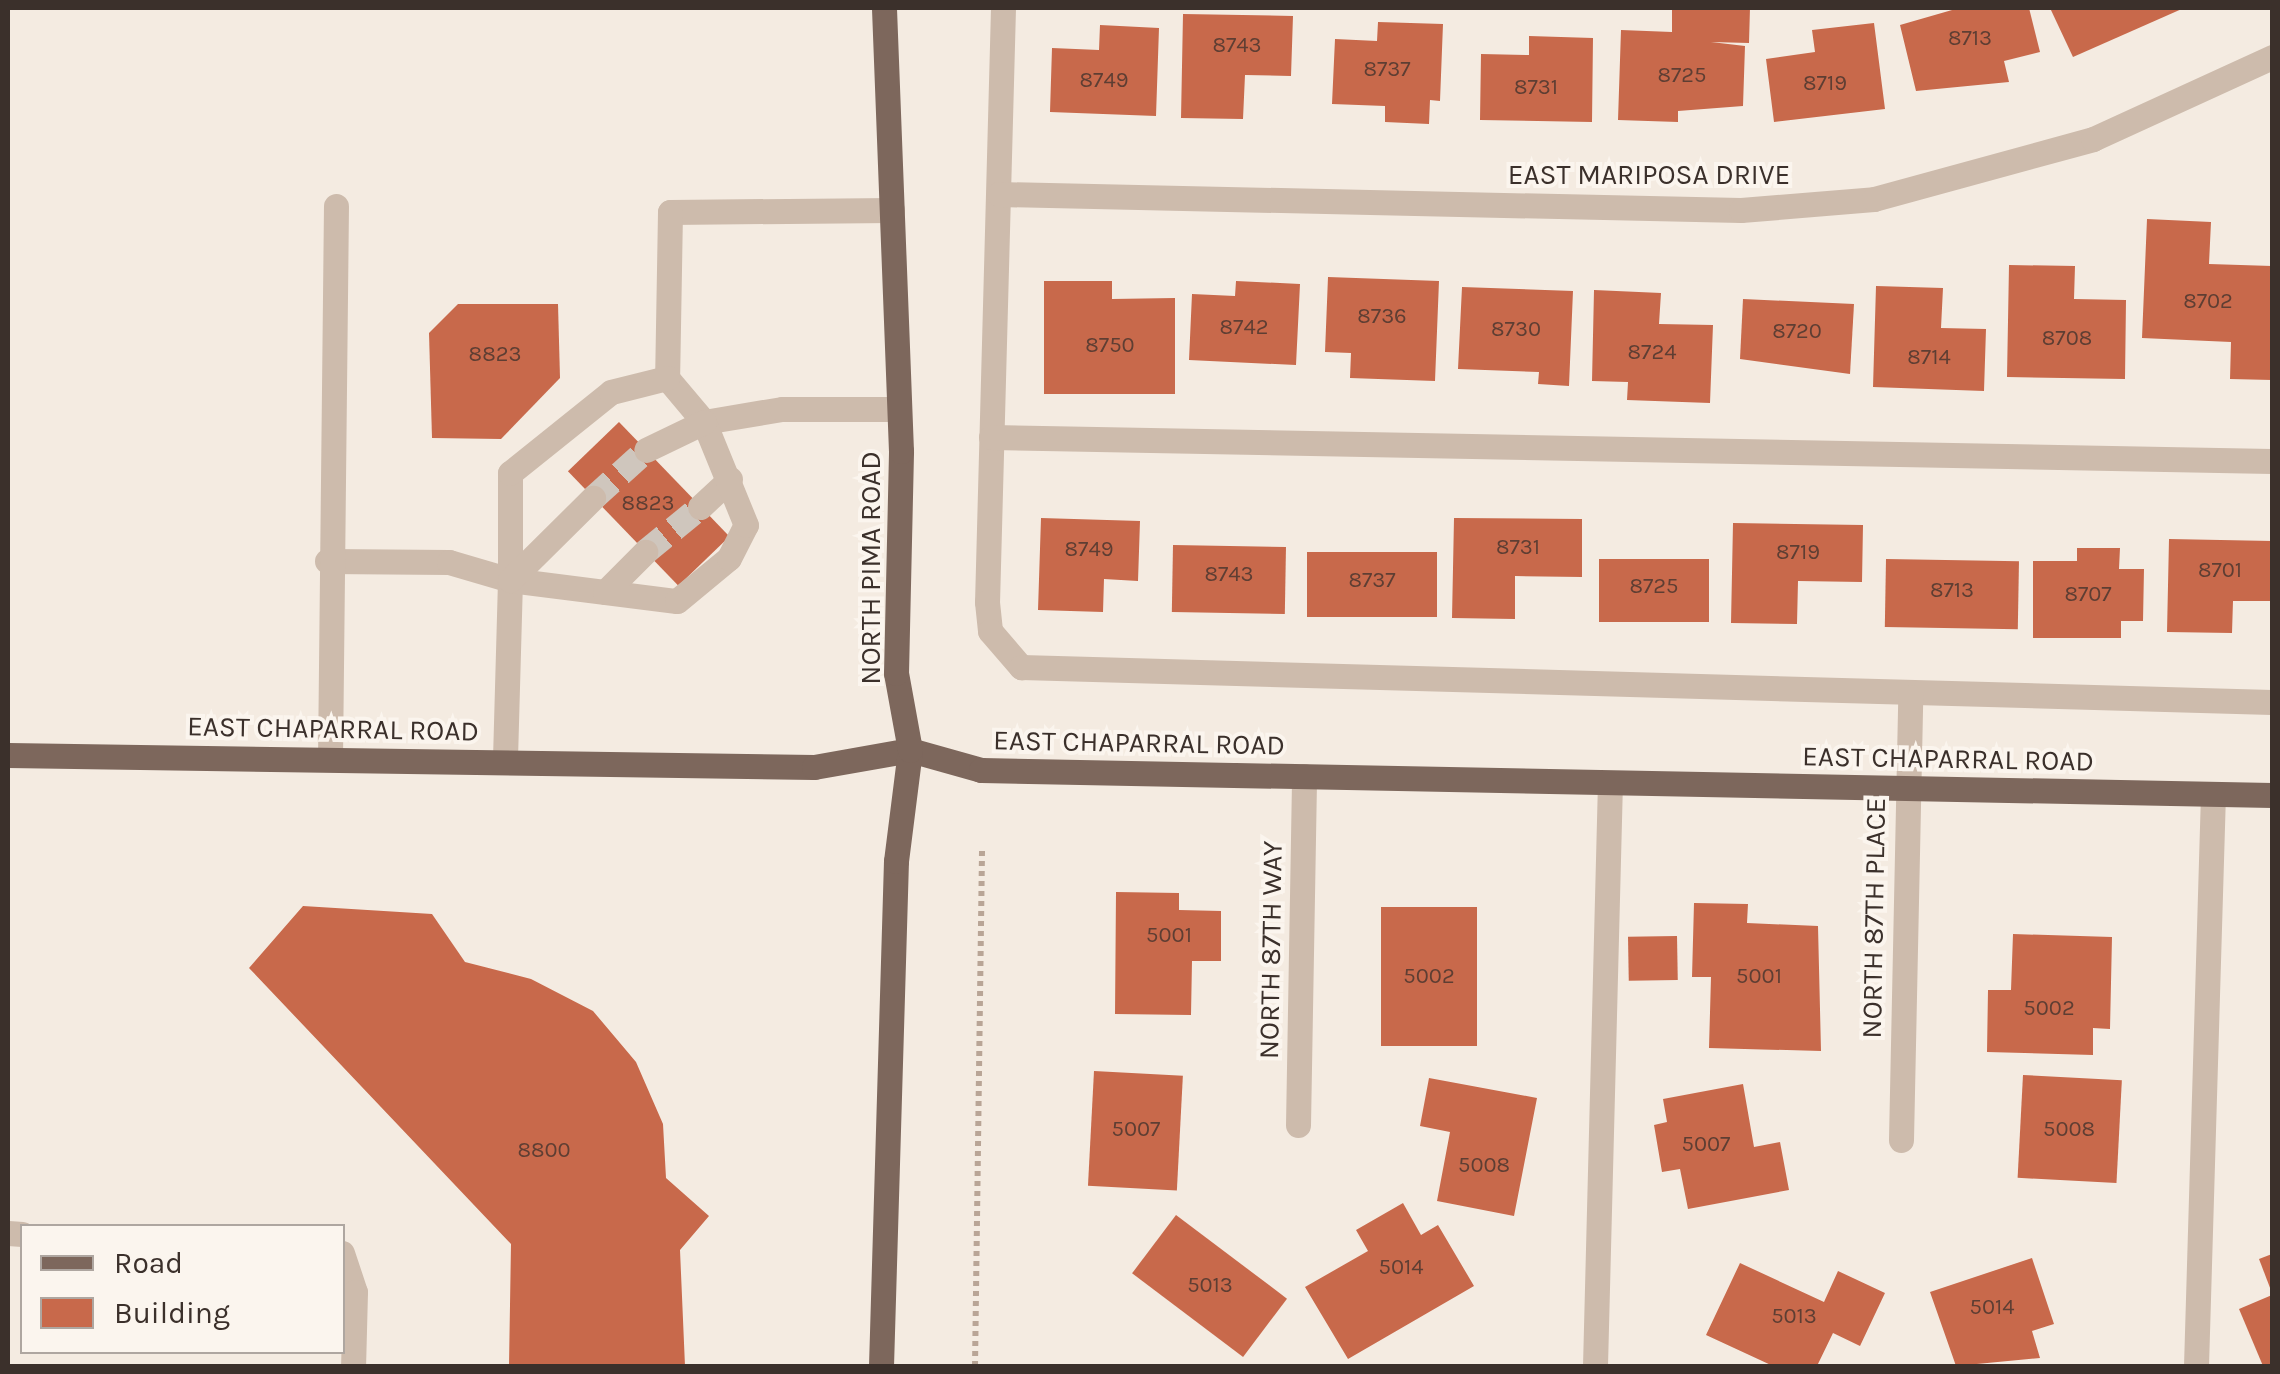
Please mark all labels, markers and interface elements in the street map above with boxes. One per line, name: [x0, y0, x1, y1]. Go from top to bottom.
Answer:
house number: 8713: [1948, 26, 1992, 52]
house number: 8743: [1212, 33, 1262, 59]
house number: 8737: [1363, 57, 1411, 83]
house number: 8725: [1657, 63, 1707, 89]
house number: 8749: [1080, 68, 1128, 94]
house number: 8719: [1803, 71, 1847, 97]
house number: 8731: [1514, 75, 1558, 101]
street label: EAST MARIPOSA DRIVE: [1508, 158, 1790, 192]
house number: 8702: [2183, 289, 2233, 315]
house number: 8736: [1357, 304, 1407, 330]
house number: 8742: [1220, 315, 1268, 341]
house number: 8730: [1491, 317, 1541, 343]
house number: 8720: [1772, 319, 1822, 345]
house number: 8708: [2042, 326, 2092, 352]
house number: 8750: [1085, 333, 1135, 359]
house number: 8724: [1628, 340, 1676, 366]
house number: 8823: [469, 342, 521, 368]
house number: 8714: [1907, 345, 1951, 371]
street label: NORTH PIMA ROAD: [854, 451, 888, 685]
house number: 8823: [622, 491, 674, 517]
house number: 8731: [1496, 535, 1540, 561]
house number: 8749: [1065, 537, 1113, 563]
house number: 8719: [1776, 540, 1820, 566]
house number: 8701: [2198, 558, 2242, 584]
house number: 8743: [1204, 562, 1254, 588]
house number: 8737: [1348, 568, 1396, 594]
house number: 8725: [1629, 574, 1679, 600]
house number: 8713: [1930, 578, 1974, 604]
house number: 8707: [2064, 582, 2112, 608]
street label: EAST CHAPARRAL ROAD: [187, 710, 479, 748]
street label: EAST CHAPARRAL ROAD: [993, 724, 1285, 762]
street label: EAST CHAPARRAL ROAD: [1802, 740, 2094, 778]
street label: NORTH 87TH PLACE: [1855, 797, 1893, 1039]
street label: NORTH 87TH WAY: [1252, 841, 1290, 1059]
house number: 5001: [1146, 923, 1192, 949]
house number: 5002: [1403, 964, 1455, 990]
house number: 5001: [1736, 964, 1782, 990]
house number: 5002: [2023, 996, 2075, 1022]
house number: 5007: [1112, 1117, 1160, 1143]
house number: 5008: [2043, 1117, 2095, 1143]
house number: 5007: [1682, 1132, 1730, 1158]
house number: 8800: [517, 1138, 571, 1164]
house number: 5008: [1458, 1153, 1510, 1179]
legend: [20, 1224, 345, 1354]
text: Road: [114, 1245, 183, 1281]
house number: 5014: [1378, 1255, 1424, 1281]
house number: 5013: [1187, 1273, 1233, 1299]
text: Building: [114, 1295, 230, 1331]
house number: 5014: [1969, 1295, 2015, 1321]
house number: 5013: [1771, 1304, 1817, 1330]

